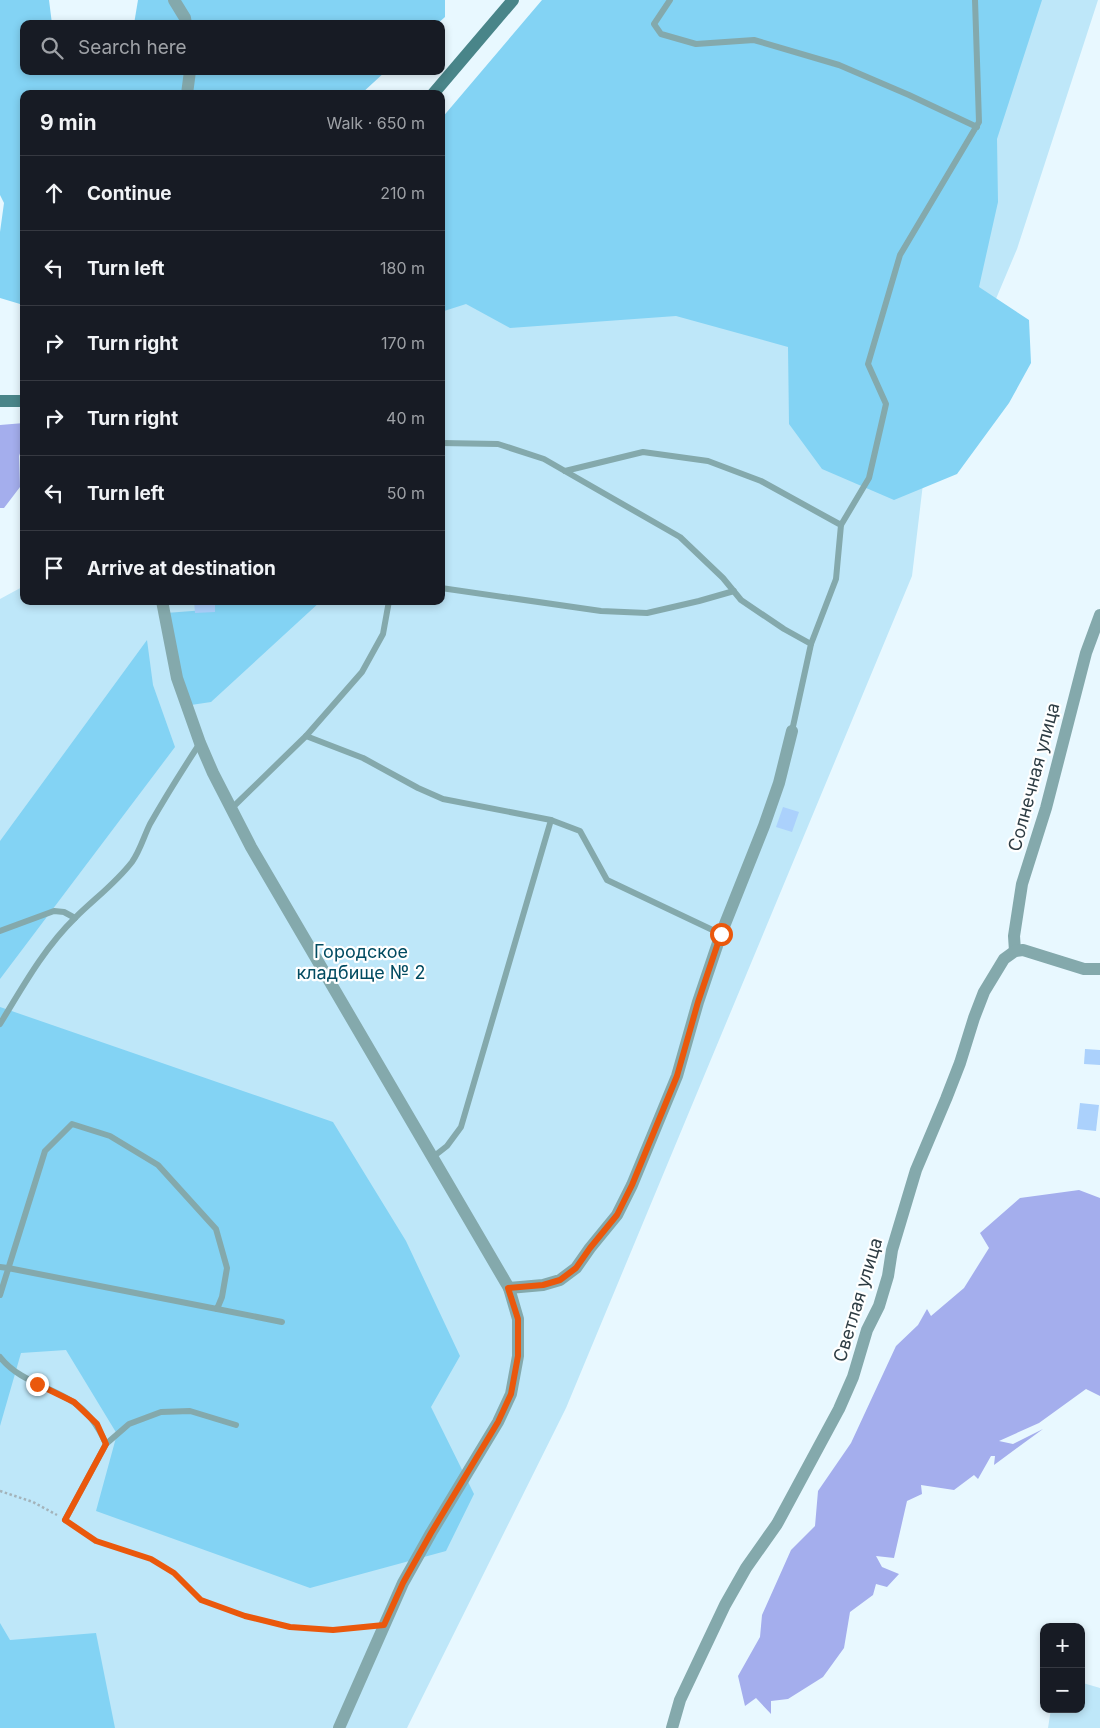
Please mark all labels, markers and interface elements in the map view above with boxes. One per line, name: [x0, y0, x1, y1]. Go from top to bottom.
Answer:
search box: [20, 20, 445, 75]
icon: search: [38, 34, 66, 62]
text: Search here: [78, 36, 187, 59]
text: 9 min: [40, 110, 97, 135]
text: Walk · 650 m: [327, 113, 425, 133]
icon: ahead: [40, 179, 68, 207]
text: Continue: [87, 182, 172, 205]
text: 210 m: [380, 183, 425, 203]
icon: left: [40, 254, 68, 282]
text: Turn left: [87, 257, 165, 280]
text: 180 m: [380, 258, 425, 278]
icon: right: [40, 329, 68, 357]
text: Turn right: [87, 332, 178, 355]
text: 170 m: [381, 333, 425, 353]
icon: right: [40, 404, 68, 432]
text: Turn right: [87, 407, 178, 430]
text: 40 m: [386, 408, 425, 428]
icon: left: [40, 479, 68, 507]
text: Turn left: [87, 482, 165, 505]
text: 50 m: [387, 483, 425, 503]
icon: arrive: [40, 554, 68, 582]
text: Arrive at destination: [87, 557, 276, 580]
street label: Солнечная улица: [1004, 700, 1063, 853]
route start: [710, 923, 733, 946]
park label: Городское кладбище № 2: [297, 941, 425, 983]
street label: Светлая улица: [829, 1235, 886, 1365]
route end: [26, 1373, 49, 1396]
map controls: [1040, 1623, 1085, 1713]
button: +: [1040, 1623, 1085, 1668]
button: −: [1040, 1668, 1085, 1713]

